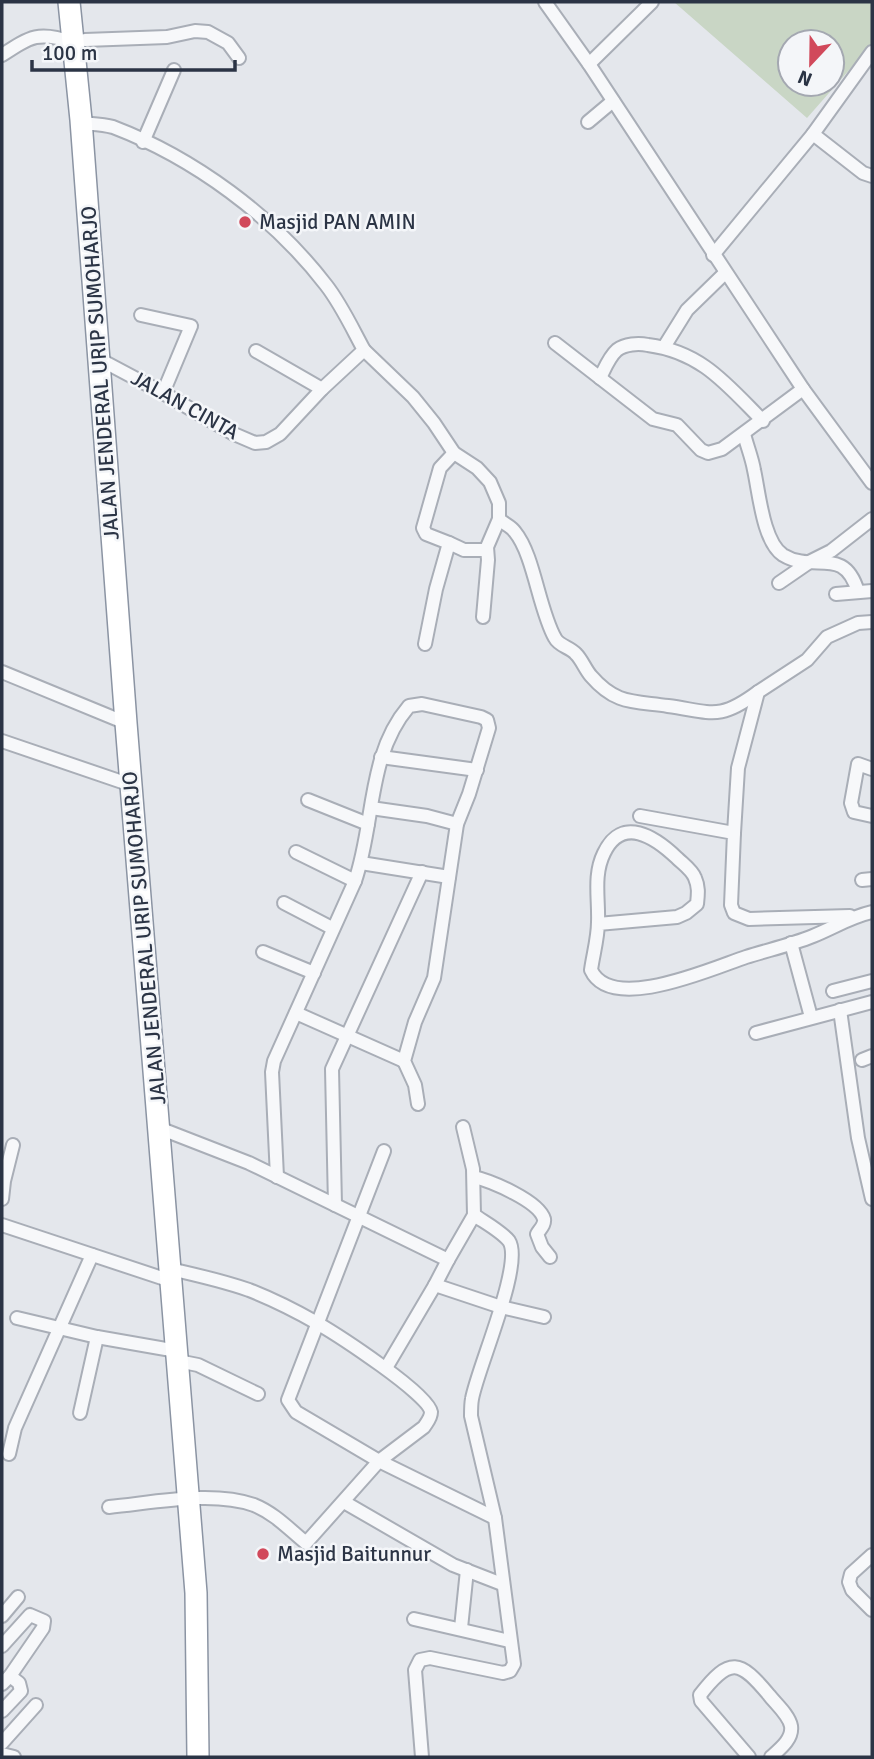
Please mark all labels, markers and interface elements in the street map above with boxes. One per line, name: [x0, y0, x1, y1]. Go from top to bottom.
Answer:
scale bar: [32, 28, 234, 72]
north arrow: [776, 28, 846, 98]
text: 100 m: [42, 40, 97, 66]
text: N: [794, 64, 816, 91]
street label: JALAN JENDERAL URIP SUMOHARJO: [75, 205, 125, 541]
place label: Masjid PAN AMIN: [259, 209, 416, 235]
marker: Masjid PAN AMIN: [237, 214, 253, 230]
street label: JALAN CINTA: [127, 365, 244, 445]
street label: JALAN JENDERAL URIP SUMOHARJO: [116, 770, 172, 1106]
place label: Masjid Baitunnur: [277, 1541, 431, 1567]
marker: Masjid Baitunnur: [255, 1546, 271, 1562]

